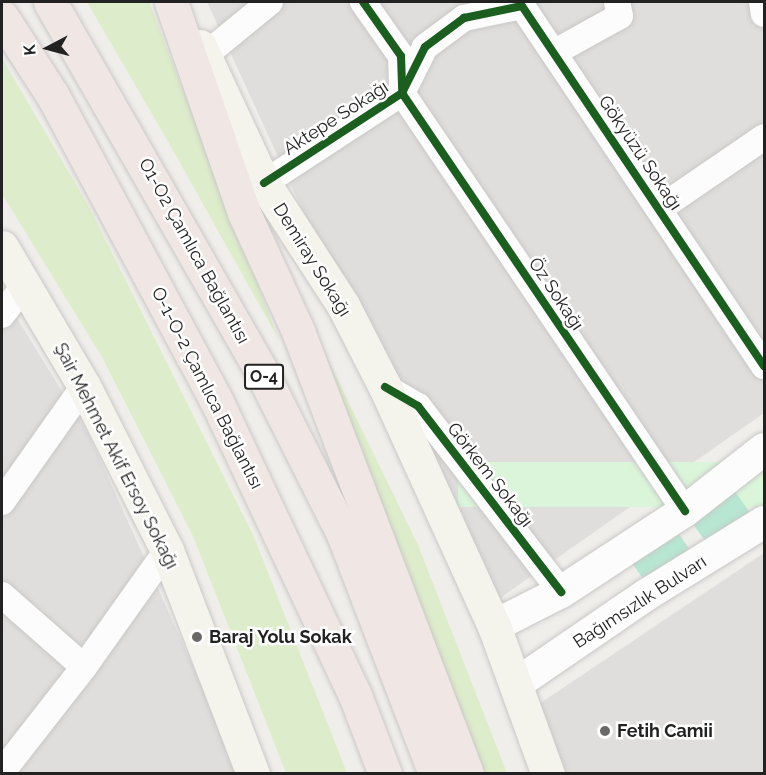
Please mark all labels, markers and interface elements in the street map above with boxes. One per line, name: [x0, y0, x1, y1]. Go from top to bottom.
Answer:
north arrow: [18, 18, 78, 78]
text: K: [20, 44, 40, 56]
street label: Aktepe Sokağı: [280, 76, 392, 160]
street label: Gökyüzü Sokağı: [594, 92, 686, 214]
street label: O1-O2 Çamlıca Bağlantısı: [134, 155, 254, 347]
street label: Demiray Sokağı: [268, 199, 356, 321]
street label: Öz Sokağı: [524, 254, 588, 334]
street label: O-1-O-2 Çamlıca Bağlantısı: [147, 284, 267, 492]
street label: Şair Mehmet Akif Ersoy Sokağı: [49, 339, 183, 573]
road number: O-4: [243, 364, 285, 390]
street label: Görkem Sokağı: [442, 418, 538, 532]
street label: Bağımsızlık Bulvarı: [569, 551, 711, 653]
place label: Baraj Yolu Sokak: [209, 626, 352, 648]
marker: Baraj Yolu Sokak: [190, 630, 204, 644]
place label: Fetih Camii: [617, 720, 713, 742]
marker: Fetih Camii: [598, 724, 612, 738]

